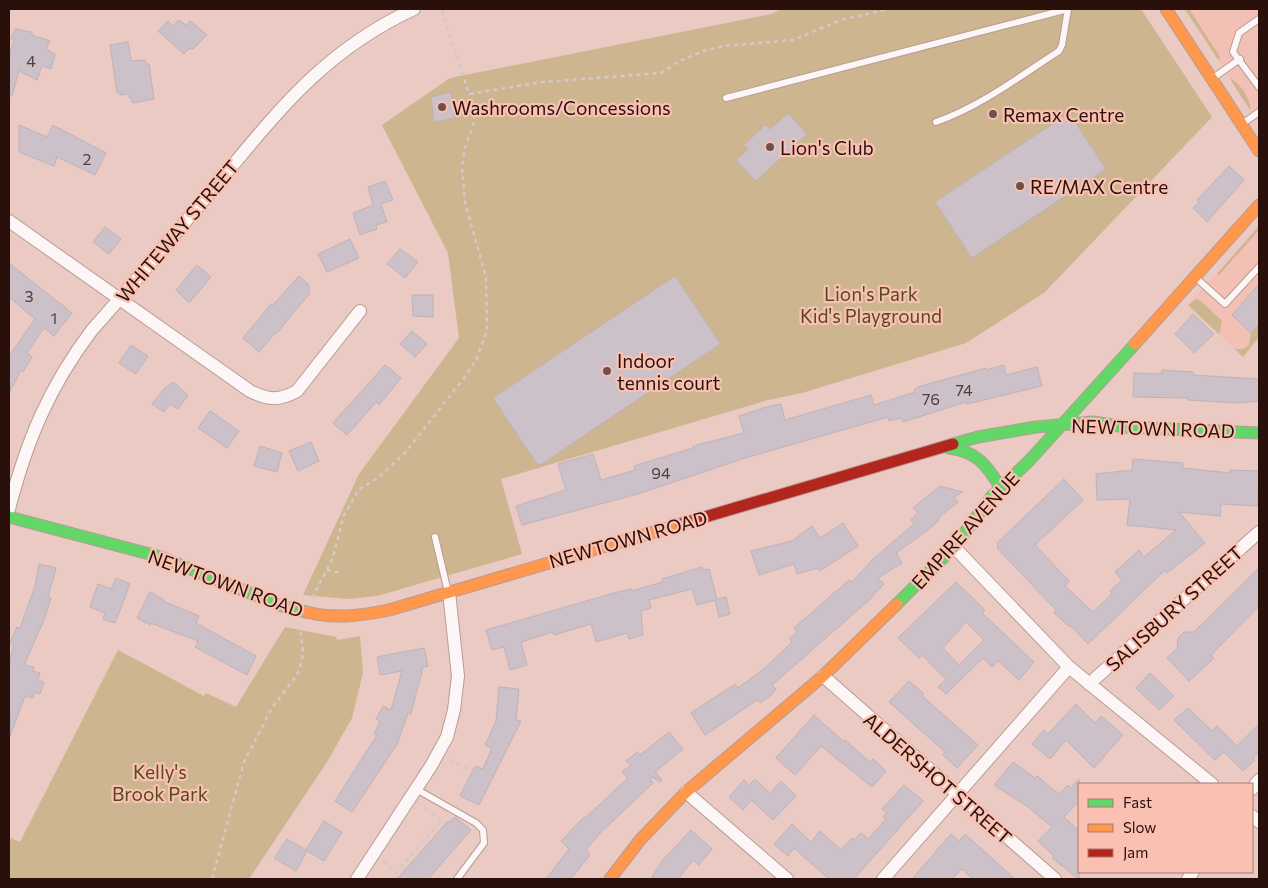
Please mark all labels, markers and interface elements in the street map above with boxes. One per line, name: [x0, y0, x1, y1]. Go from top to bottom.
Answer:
house number: 4: [26, 51, 36, 70]
place label: Washrooms/Concessions: [452, 96, 671, 119]
marker: Washrooms/Concessions: [436, 101, 448, 113]
place label: Remax Centre: [1003, 103, 1124, 126]
marker: Remax Centre: [987, 108, 999, 120]
place label: Lion's Club: [780, 136, 874, 159]
marker: Lion's Club: [764, 141, 776, 153]
house number: 2: [83, 149, 92, 168]
street label: WHITEWAY STREET: [111, 155, 243, 307]
place label: RE/MAX Centre: [1030, 175, 1168, 198]
marker: RE/MAX Centre: [1014, 180, 1026, 192]
park label: Lion's Park Kid's Playground: [800, 282, 942, 327]
house number: 3: [24, 286, 34, 305]
house number: 1: [51, 308, 57, 327]
place label: Indoor tennis court: [617, 349, 721, 394]
marker: Indoor tennis court: [601, 365, 613, 377]
house number: 74: [955, 380, 973, 399]
house number: 76: [922, 389, 940, 408]
street label: NEWTOWN ROAD: [1071, 414, 1235, 442]
house number: 94: [651, 463, 671, 482]
street label: EMPIRE AVENUE: [906, 467, 1024, 593]
street label: NEWTOWN ROAD: [546, 505, 710, 573]
street label: SALISBURY STREET: [1101, 540, 1247, 676]
street label: NEWTOWN ROAD: [145, 544, 307, 622]
street label: ALDERSHOT STREET: [859, 707, 1017, 849]
park label: Kelly's Brook Park: [112, 760, 208, 805]
legend: [1078, 783, 1253, 873]
text: Fast: [1123, 793, 1152, 811]
text: Slow: [1123, 818, 1156, 836]
text: Jam: [1123, 843, 1148, 861]

